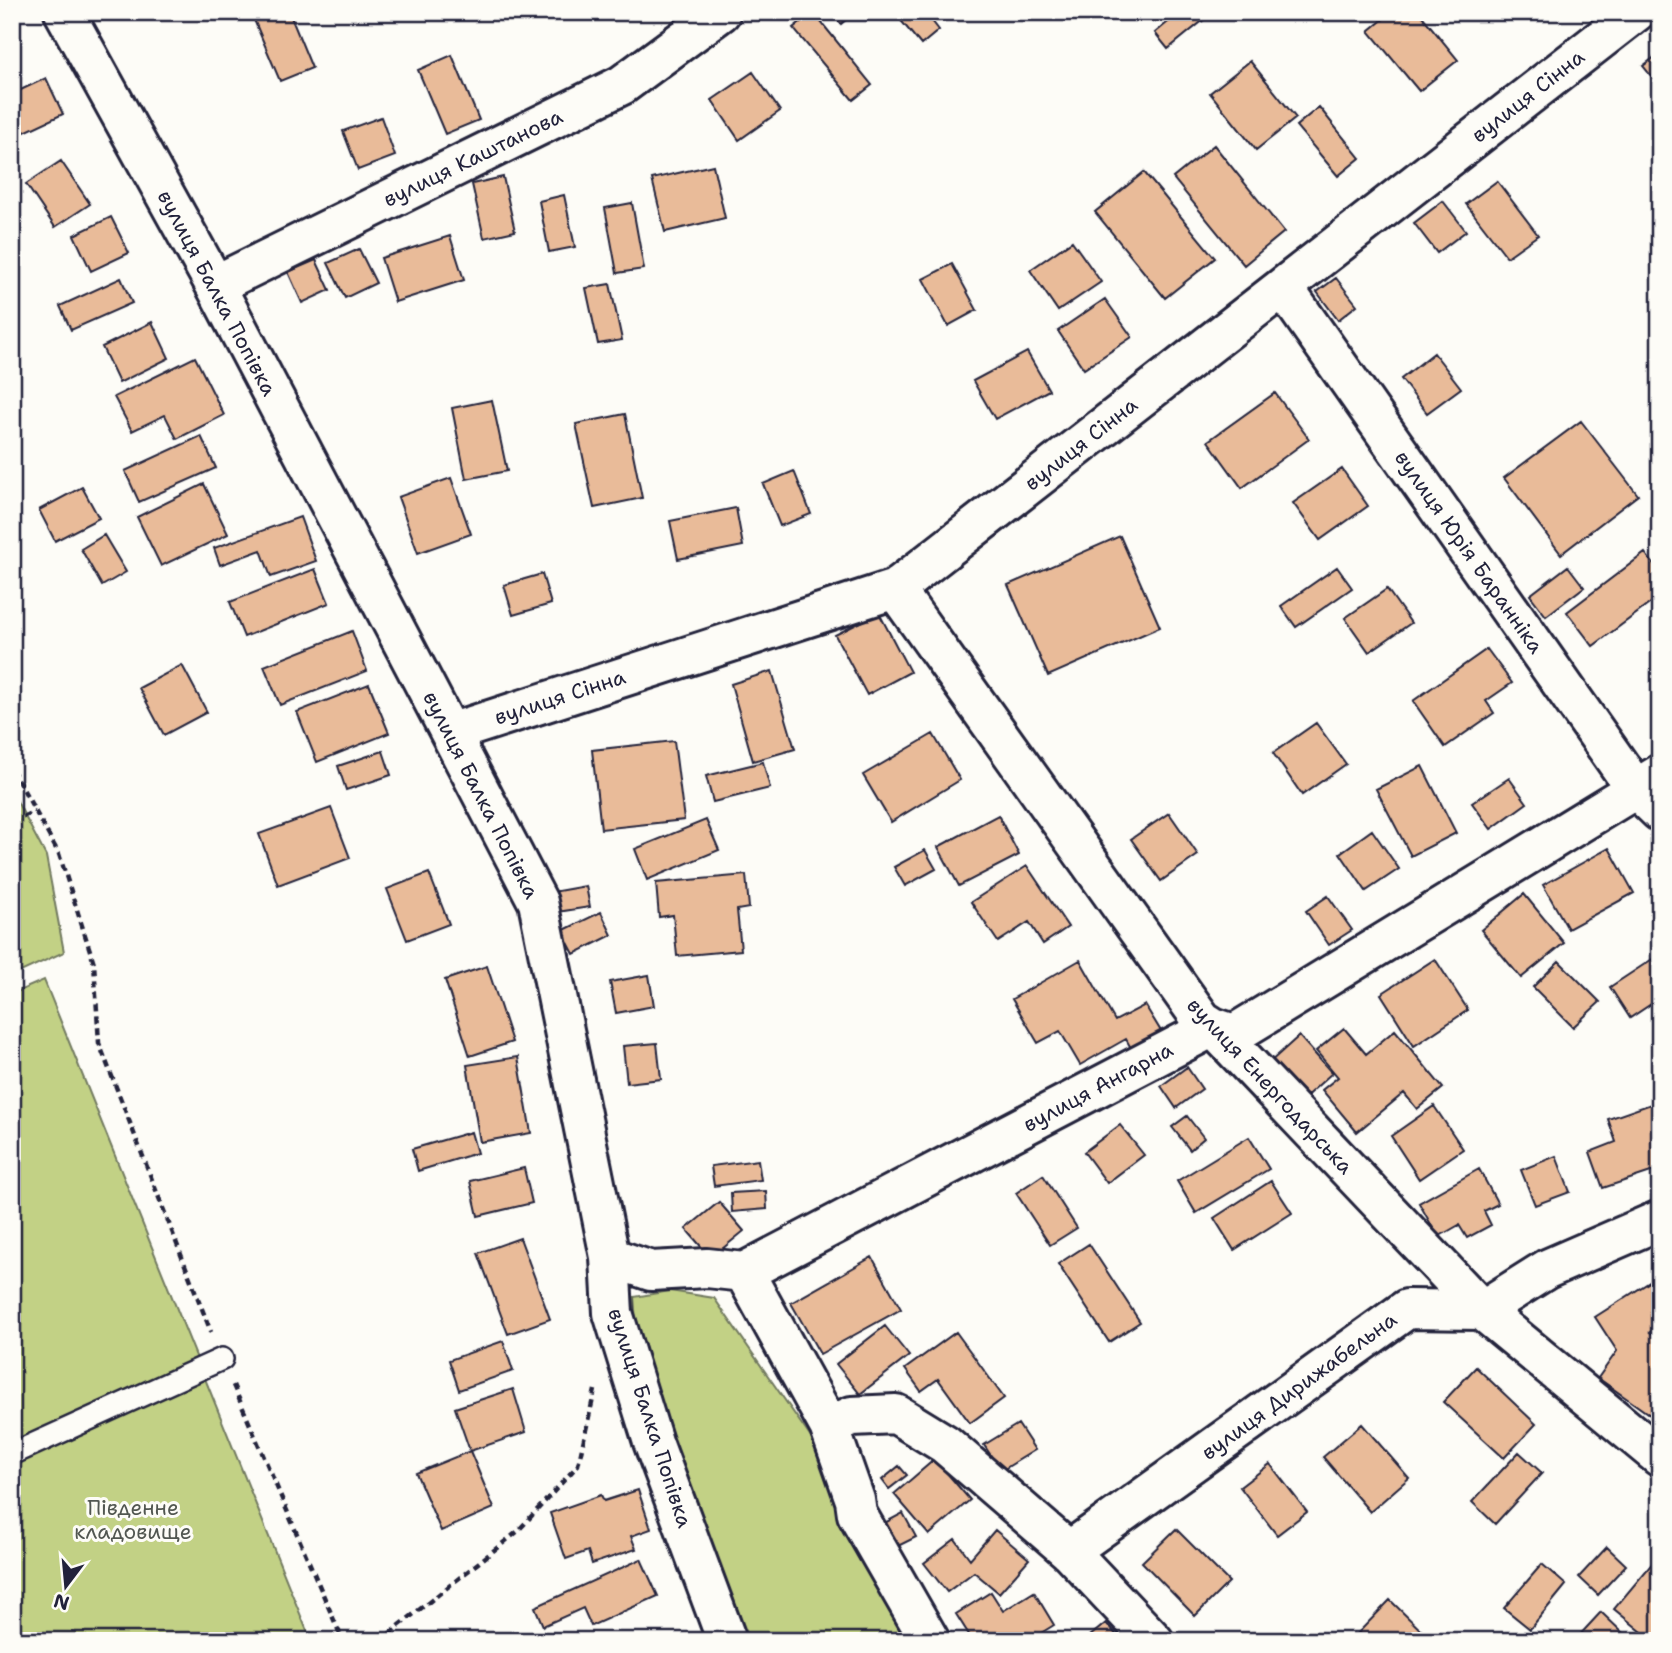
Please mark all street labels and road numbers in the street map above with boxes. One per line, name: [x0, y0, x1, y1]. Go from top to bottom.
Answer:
street label: вулиця Сінна: [1466, 43, 1590, 149]
street label: вулиця Каштанова: [379, 102, 567, 214]
street label: вулиця Балка Попівка: [151, 185, 283, 401]
street label: вулиця Сінна: [1019, 391, 1143, 497]
street label: вулиця Юрія Баранніка: [1388, 445, 1550, 659]
street label: вулиця Сінна: [491, 663, 629, 731]
street label: вулиця Балка Попівка: [416, 686, 546, 904]
street label: вулиця Енергодарська: [1181, 992, 1359, 1180]
street label: вулиця Ангарна: [1018, 1036, 1178, 1138]
street label: вулиця Балка Попівка: [601, 1305, 699, 1531]
street label: вулиця Дирижабельна: [1196, 1306, 1402, 1466]

